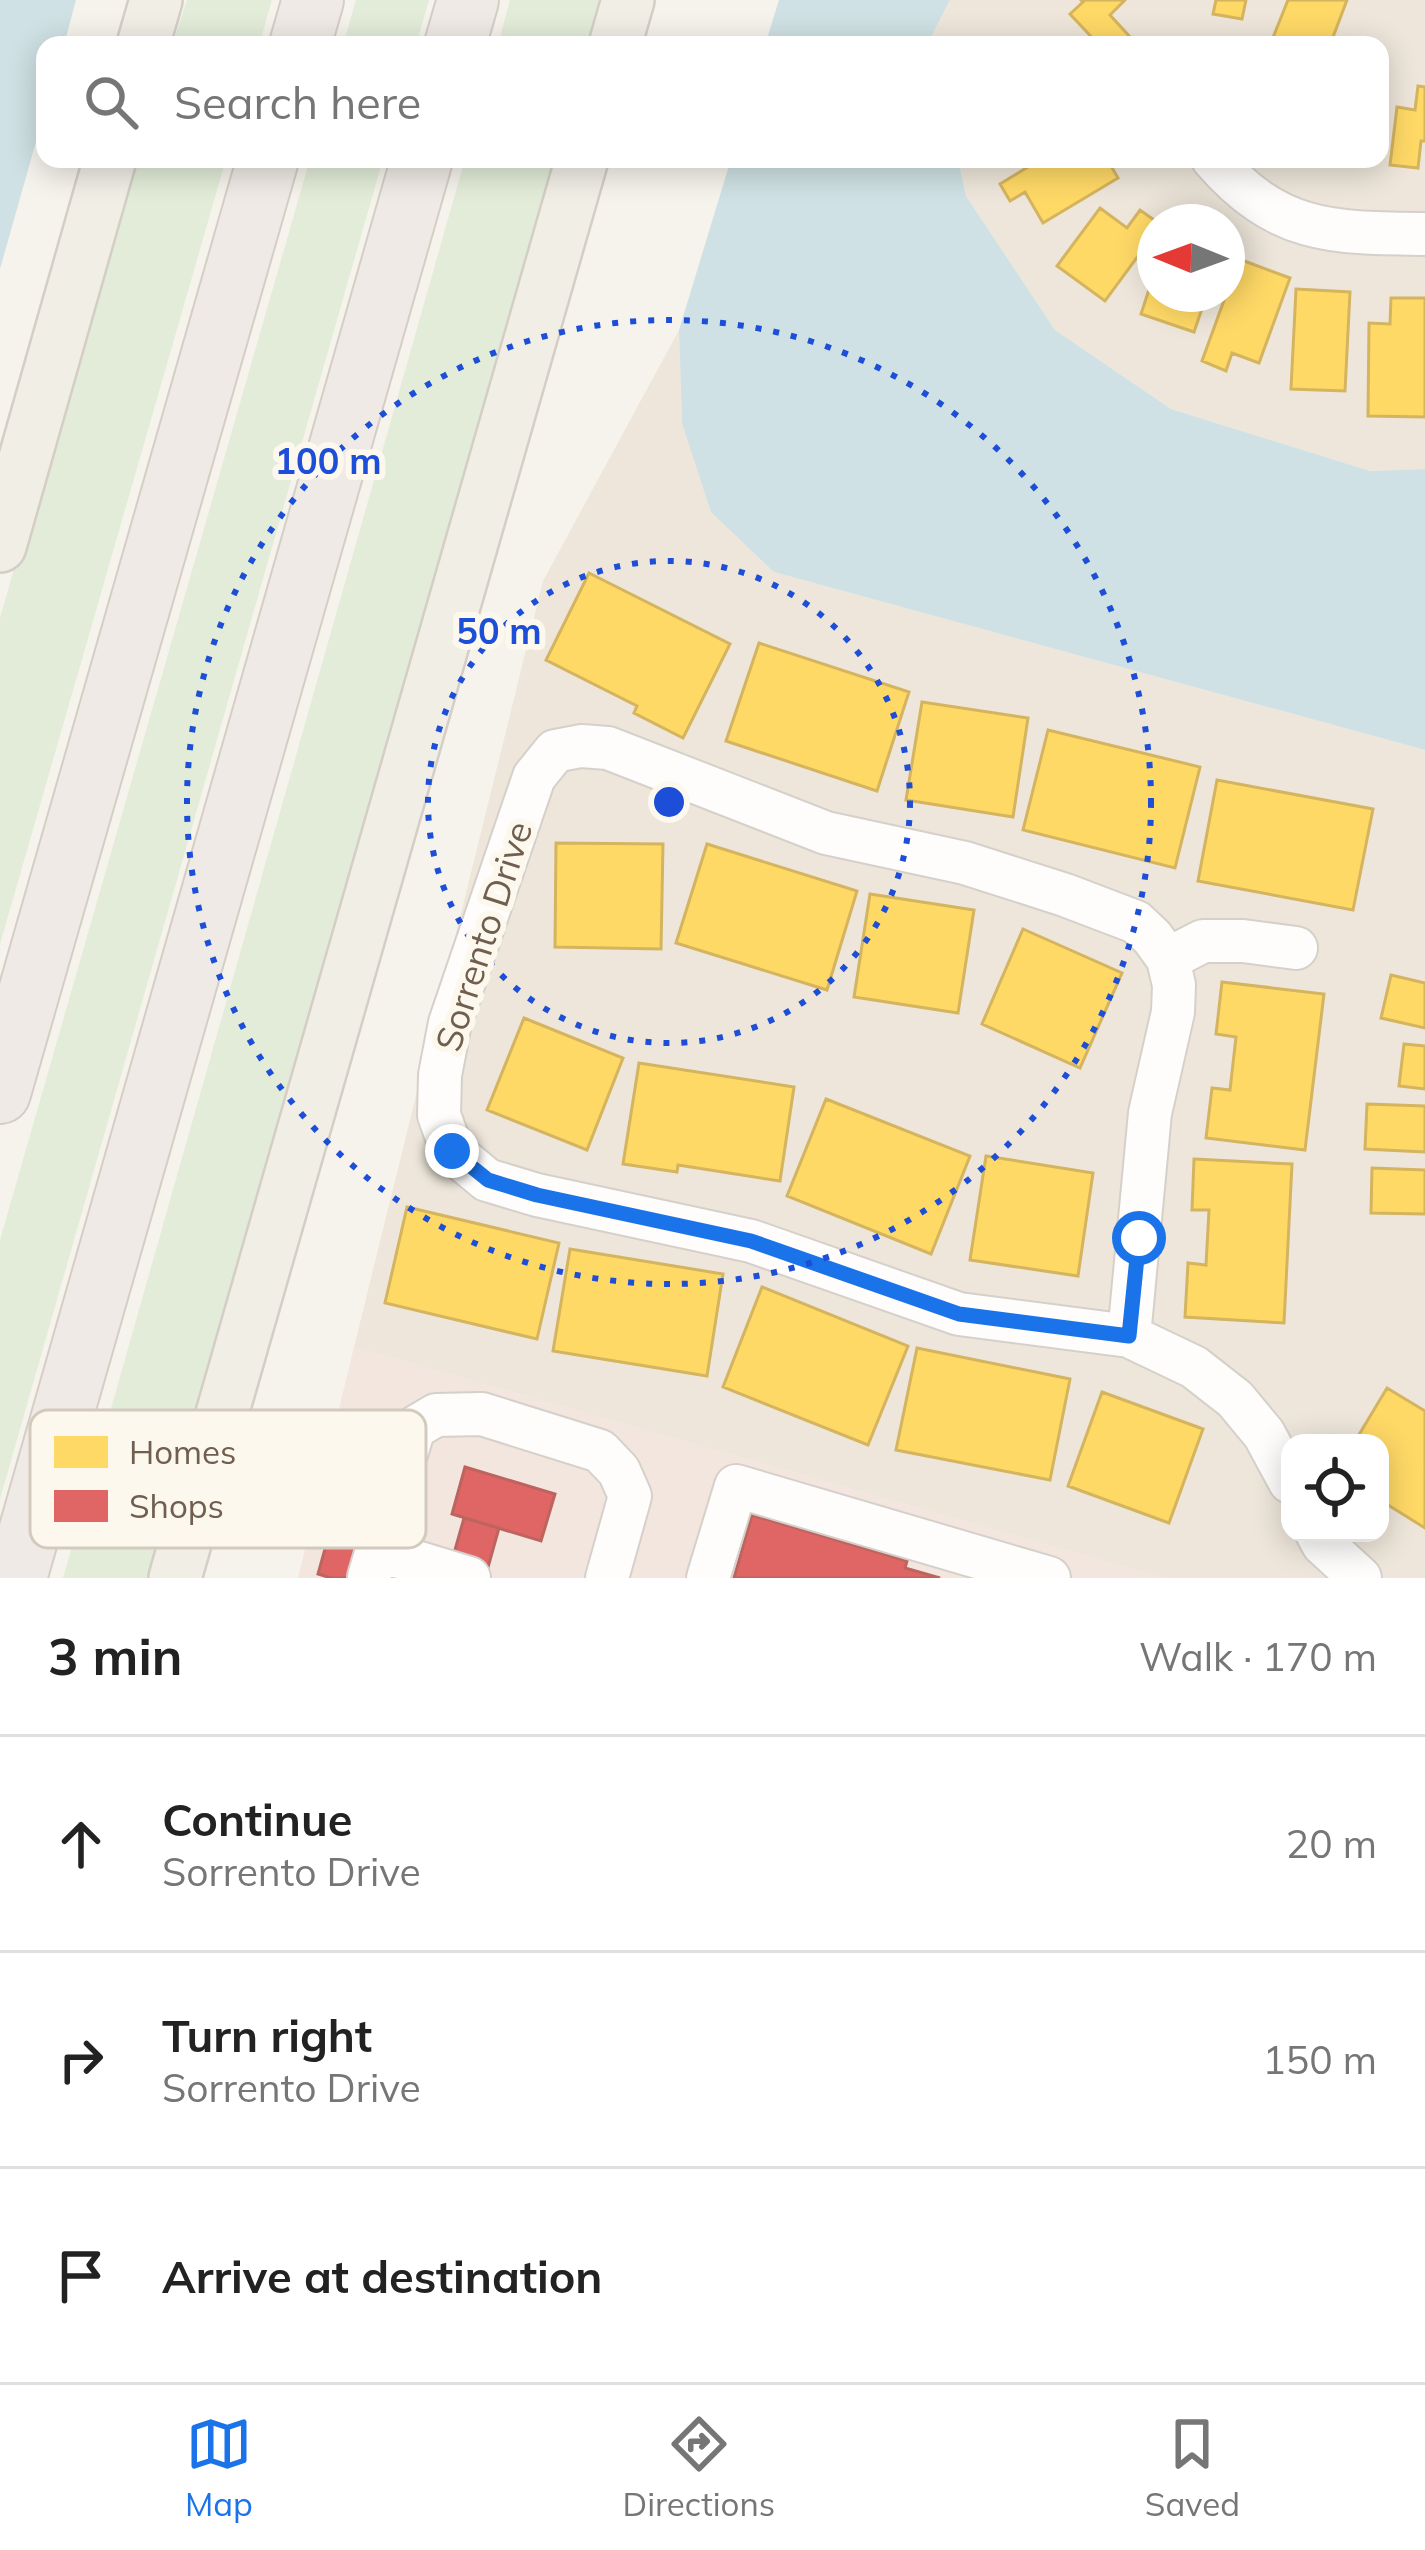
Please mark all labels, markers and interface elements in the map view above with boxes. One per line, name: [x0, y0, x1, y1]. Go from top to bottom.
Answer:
search box: [36, 36, 1389, 168]
icon: search: [78, 69, 144, 135]
text: Search here: [174, 74, 421, 130]
north arrow: [1137, 204, 1245, 312]
text: 100 m: [274, 438, 382, 483]
text: 50 m: [456, 608, 542, 653]
centre of rings: [648, 781, 690, 823]
street label: Sorrento Drive: [425, 815, 541, 1057]
route end: [425, 1124, 479, 1178]
route start: [1112, 1211, 1166, 1265]
legend: [30, 1410, 426, 1548]
text: Homes: [129, 1431, 236, 1472]
map controls: [1281, 1434, 1389, 1542]
button: locate: [1281, 1434, 1389, 1542]
text: Shops: [129, 1485, 224, 1526]
text: 3 min: [48, 1624, 183, 1688]
text: Walk · 170 m: [1139, 1632, 1377, 1681]
text: Continue: [162, 1791, 352, 1847]
icon: ahead: [48, 1811, 114, 1877]
text: 20 m: [1286, 1819, 1377, 1868]
text: Sorrento Drive: [162, 1847, 421, 1896]
text: Turn right: [162, 2007, 372, 2063]
icon: right: [48, 2027, 114, 2093]
text: 150 m: [1262, 2035, 1377, 2084]
text: Sorrento Drive: [162, 2063, 421, 2112]
icon: arrive: [48, 2243, 114, 2309]
text: Arrive at destination: [162, 2248, 602, 2304]
tab: Map: [185, 2411, 253, 2524]
tab: Directions: [623, 2411, 775, 2524]
tab: Saved: [1145, 2411, 1240, 2524]

